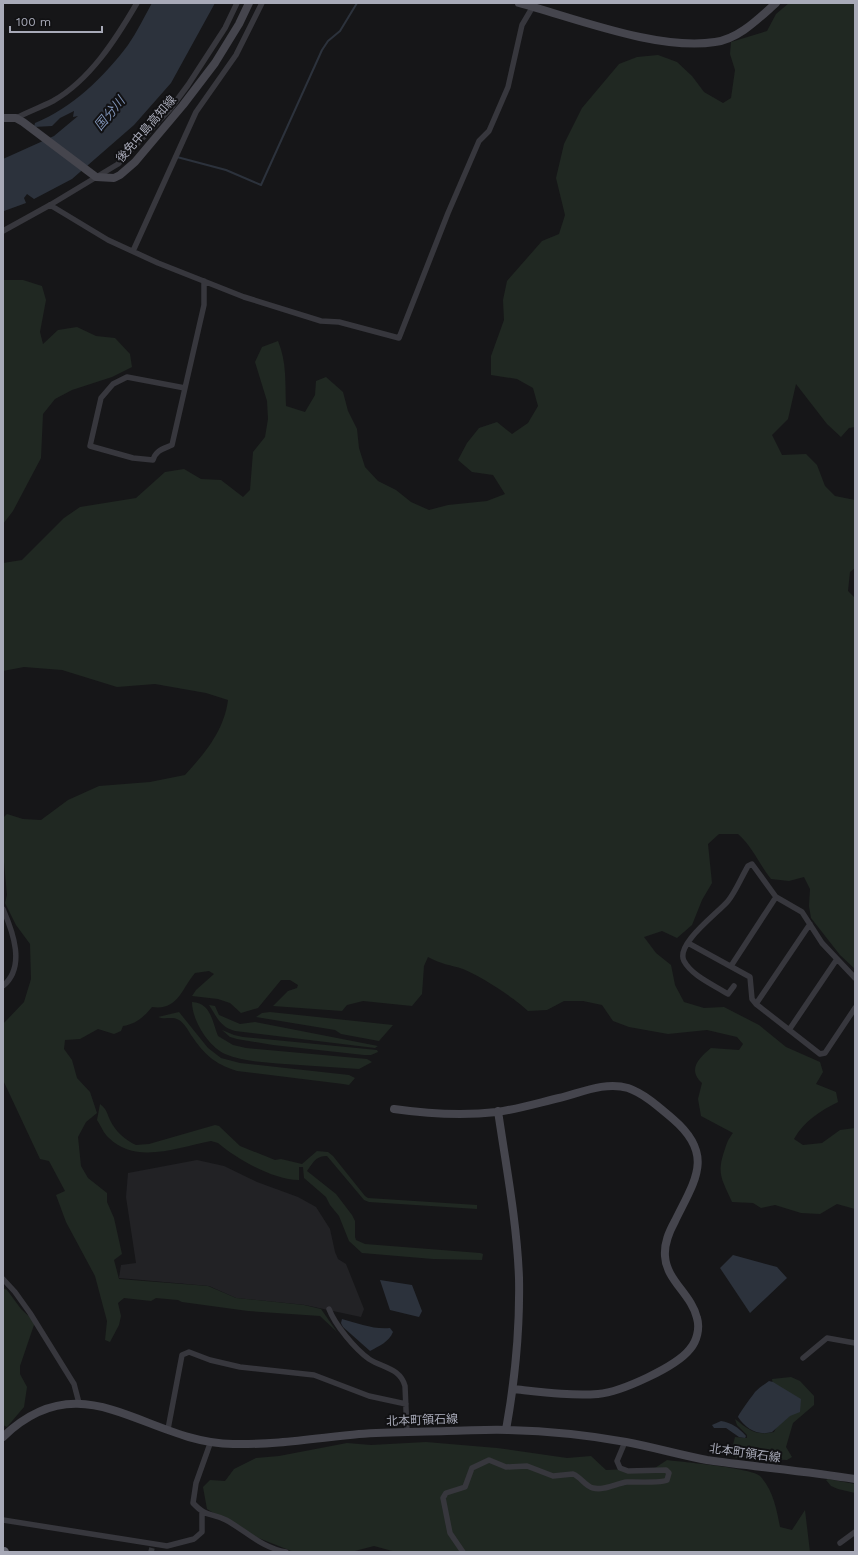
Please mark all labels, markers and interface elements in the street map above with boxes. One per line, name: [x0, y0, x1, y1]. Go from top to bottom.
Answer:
scale bar: [10, 8, 102, 34]
text: 100 m: [16, 15, 51, 29]
water label: 国分川: [91, 92, 129, 133]
street label: 後免中島高知線: [113, 93, 179, 165]
street label: 北本町領石線: [386, 1412, 458, 1428]
street label: 北本町領石線: [708, 1441, 782, 1465]

